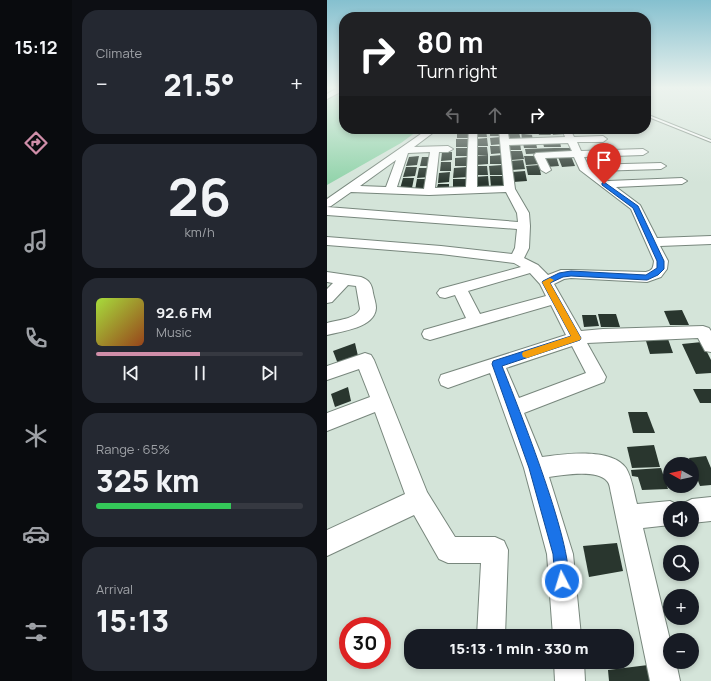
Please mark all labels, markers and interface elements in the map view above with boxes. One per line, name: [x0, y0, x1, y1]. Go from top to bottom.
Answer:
text: 80 m: [417, 23, 483, 61]
icon: right: [351, 28, 403, 80]
text: 15:12: [14, 35, 58, 59]
text: Climate: [96, 44, 142, 62]
text: Turn right: [417, 59, 498, 83]
text: 21.5°: [163, 64, 235, 105]
text: −: [96, 69, 108, 99]
text: +: [290, 69, 303, 99]
icon: left: [442, 104, 464, 126]
icon: ahead: [484, 104, 506, 126]
icon: right: [526, 104, 548, 126]
icon: directions: [22, 129, 50, 157]
pin: [587, 143, 621, 184]
icon: arrive: [593, 149, 615, 171]
text: 26: [168, 161, 231, 232]
text: km/h: [184, 223, 215, 241]
icon: music: [22, 227, 50, 255]
text: 92.6 FM: [156, 302, 212, 323]
text: Music: [156, 323, 192, 341]
icon: phone: [22, 324, 50, 352]
icon: previous: [120, 362, 142, 384]
icon: pause: [189, 362, 211, 384]
icon: next: [258, 362, 280, 384]
icon: climate: [22, 422, 50, 450]
text: Range · 65%: [96, 440, 170, 458]
north arrow: [663, 457, 699, 493]
map controls: [663, 457, 699, 669]
text: 325 km: [96, 460, 200, 501]
button: sound: [663, 501, 699, 537]
icon: car: [22, 520, 50, 548]
button: search: [663, 545, 699, 581]
position arrow: [541, 560, 583, 602]
text: Arrival: [96, 580, 133, 598]
button: +: [663, 589, 699, 625]
text: 15:13: [96, 600, 169, 641]
speed limit sign: 30: [339, 617, 391, 669]
icon: filters: [22, 618, 50, 646]
button: −: [663, 633, 699, 669]
text: 15:13 · 1 min · 330 m: [449, 638, 589, 659]

